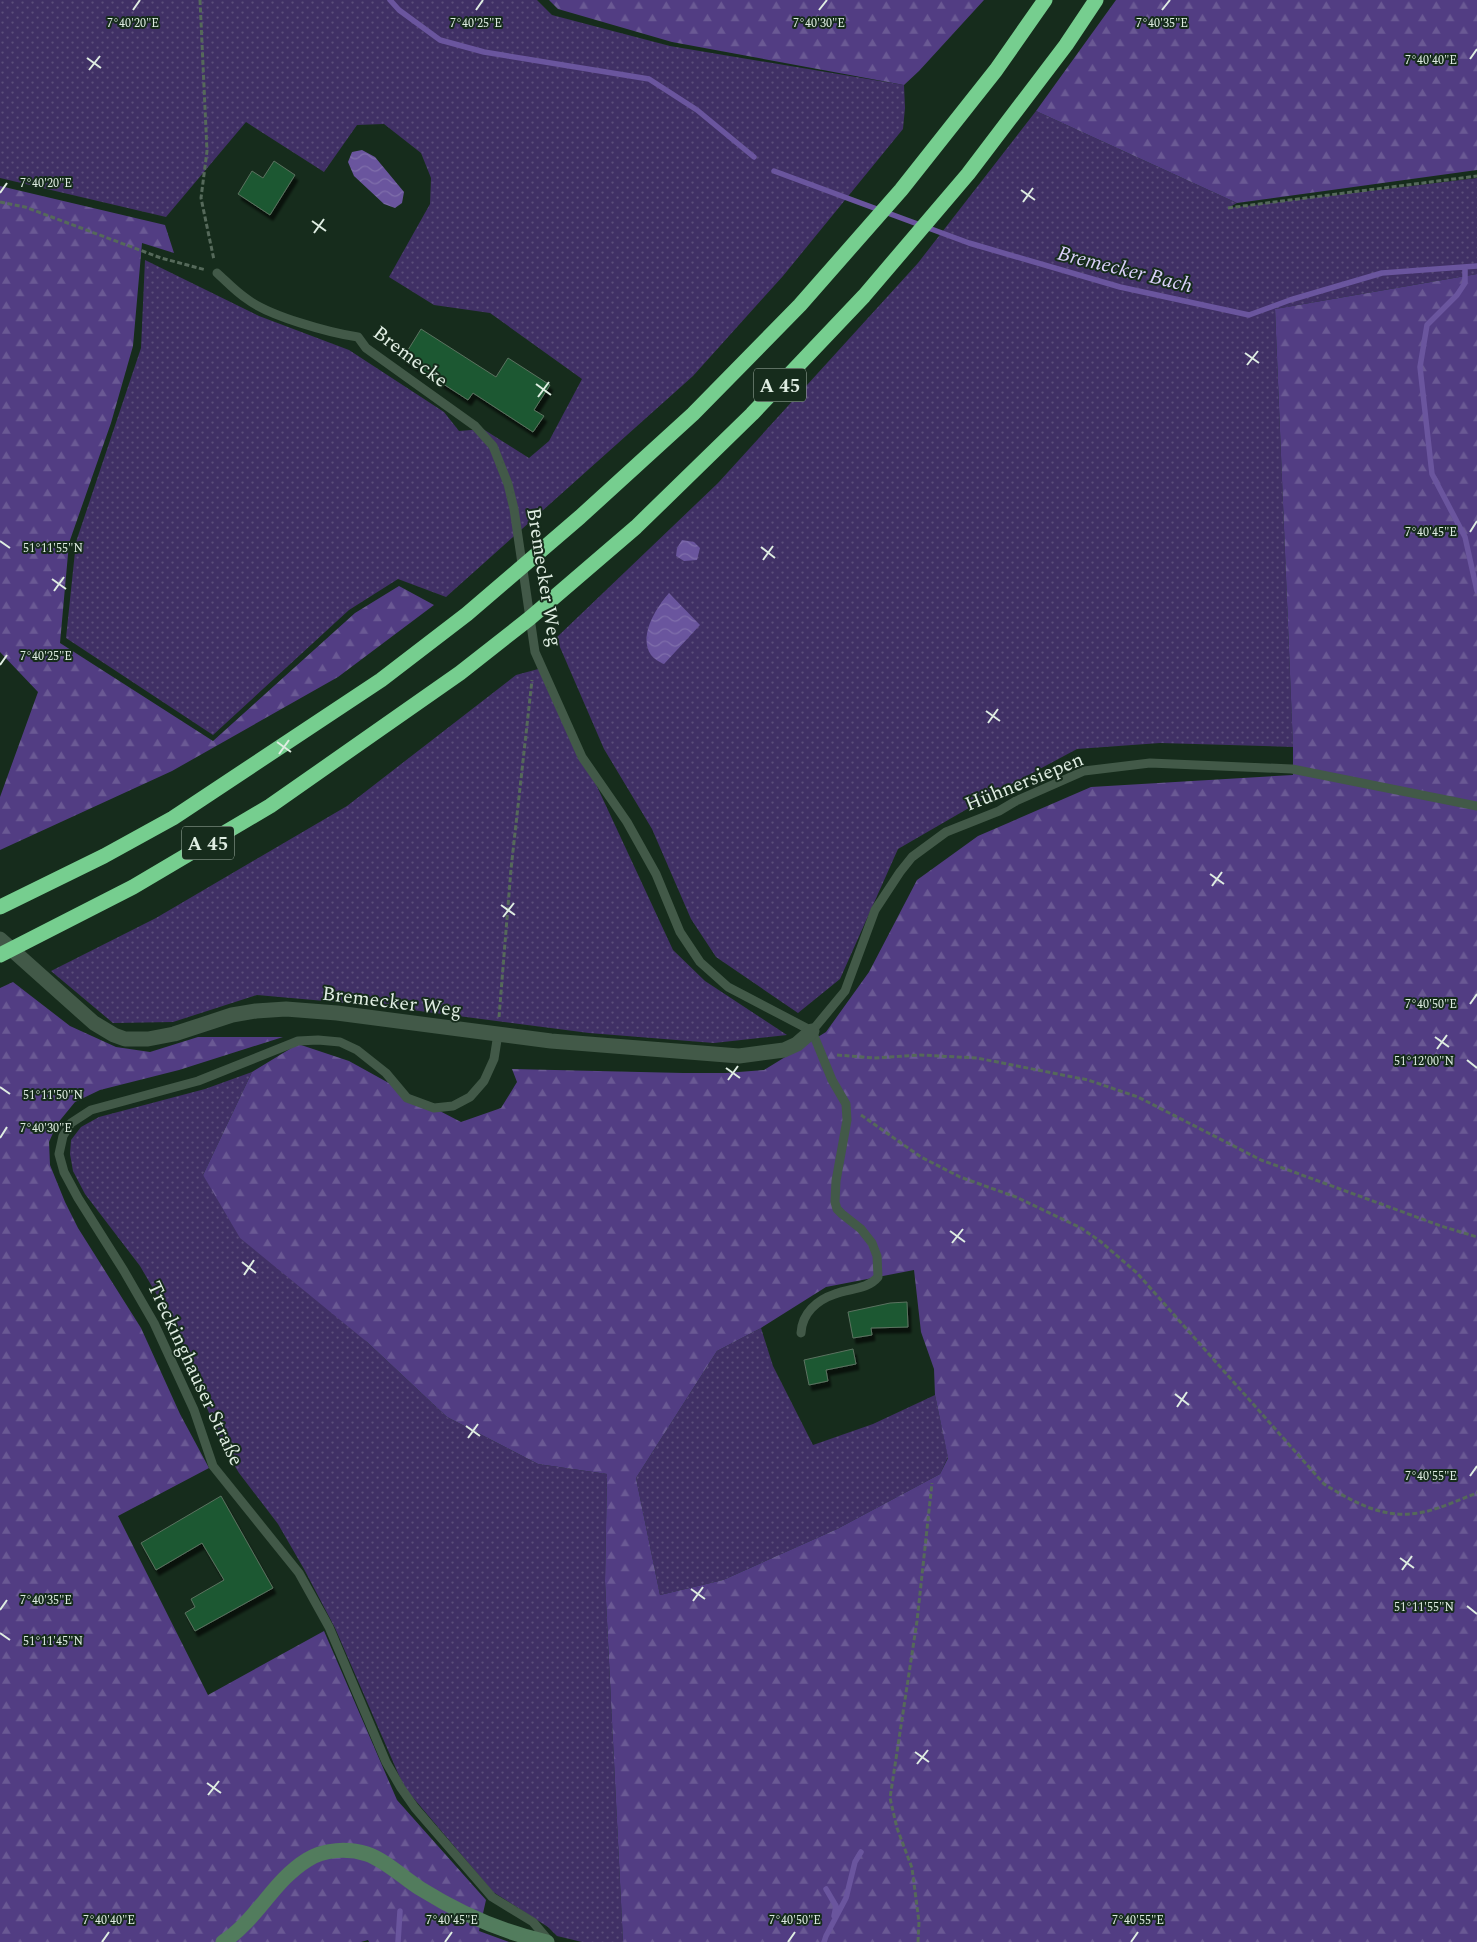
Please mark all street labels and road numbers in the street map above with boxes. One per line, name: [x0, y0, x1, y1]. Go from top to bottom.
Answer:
street label: Bremecke: [366, 318, 454, 395]
road number: A 45: [754, 368, 806, 402]
street label: Bremecker Weg: [518, 505, 570, 649]
street label: Hühnersiepen: [960, 744, 1088, 819]
road number: A 45: [182, 826, 234, 860]
street label: Bremecker Weg: [320, 979, 463, 1025]
street label: Treckinghauser Straße: [139, 1276, 251, 1471]

